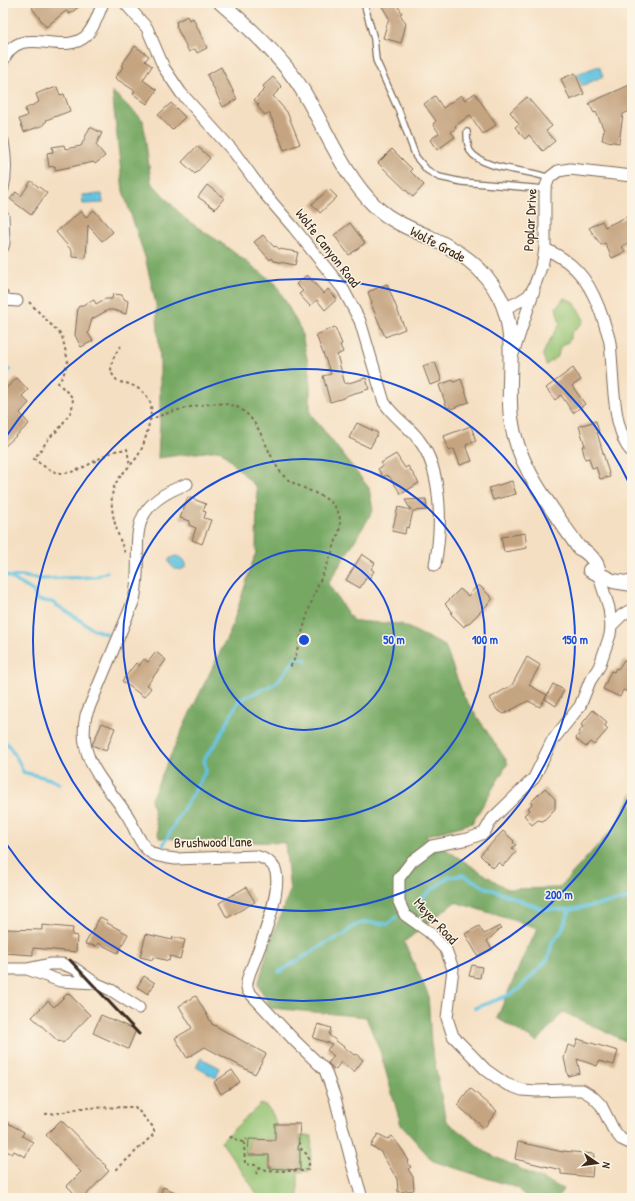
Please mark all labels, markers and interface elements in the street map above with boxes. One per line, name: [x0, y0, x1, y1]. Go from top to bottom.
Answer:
street label: Poplar Drive: [518, 188, 542, 252]
street label: Wolfe Canyon Road: [291, 204, 366, 292]
street label: Wolfe Grade: [407, 221, 470, 266]
text: 50 m: [383, 631, 405, 648]
text: 100 m: [472, 631, 498, 648]
text: 150 m: [562, 631, 588, 648]
centre of rings: [297, 633, 311, 647]
street label: Brushwood Lane: [174, 831, 253, 852]
text: 200 m: [545, 886, 573, 903]
street label: Meyer Road: [409, 893, 463, 949]
north arrow: [577, 1143, 617, 1183]
text: N: [599, 1161, 614, 1170]

